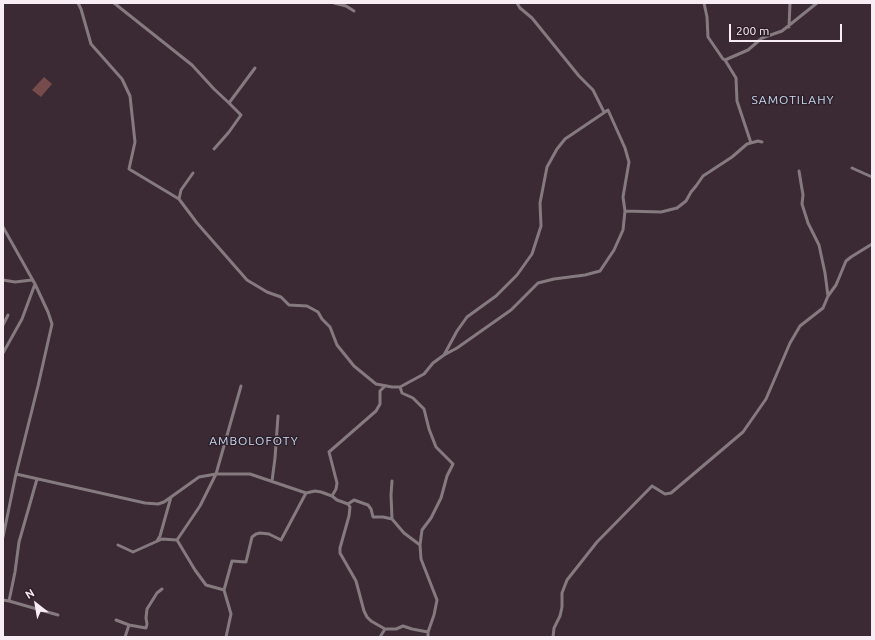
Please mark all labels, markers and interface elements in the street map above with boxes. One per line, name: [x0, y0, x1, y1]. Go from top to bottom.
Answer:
scale bar: [731, 16, 844, 42]
text: 200 m: [736, 24, 769, 37]
district label: SAMOTILAHY: [752, 93, 834, 107]
district label: AMBOLOFOTY: [209, 434, 299, 448]
north arrow: [16, 584, 56, 624]
text: N: [23, 586, 36, 601]

